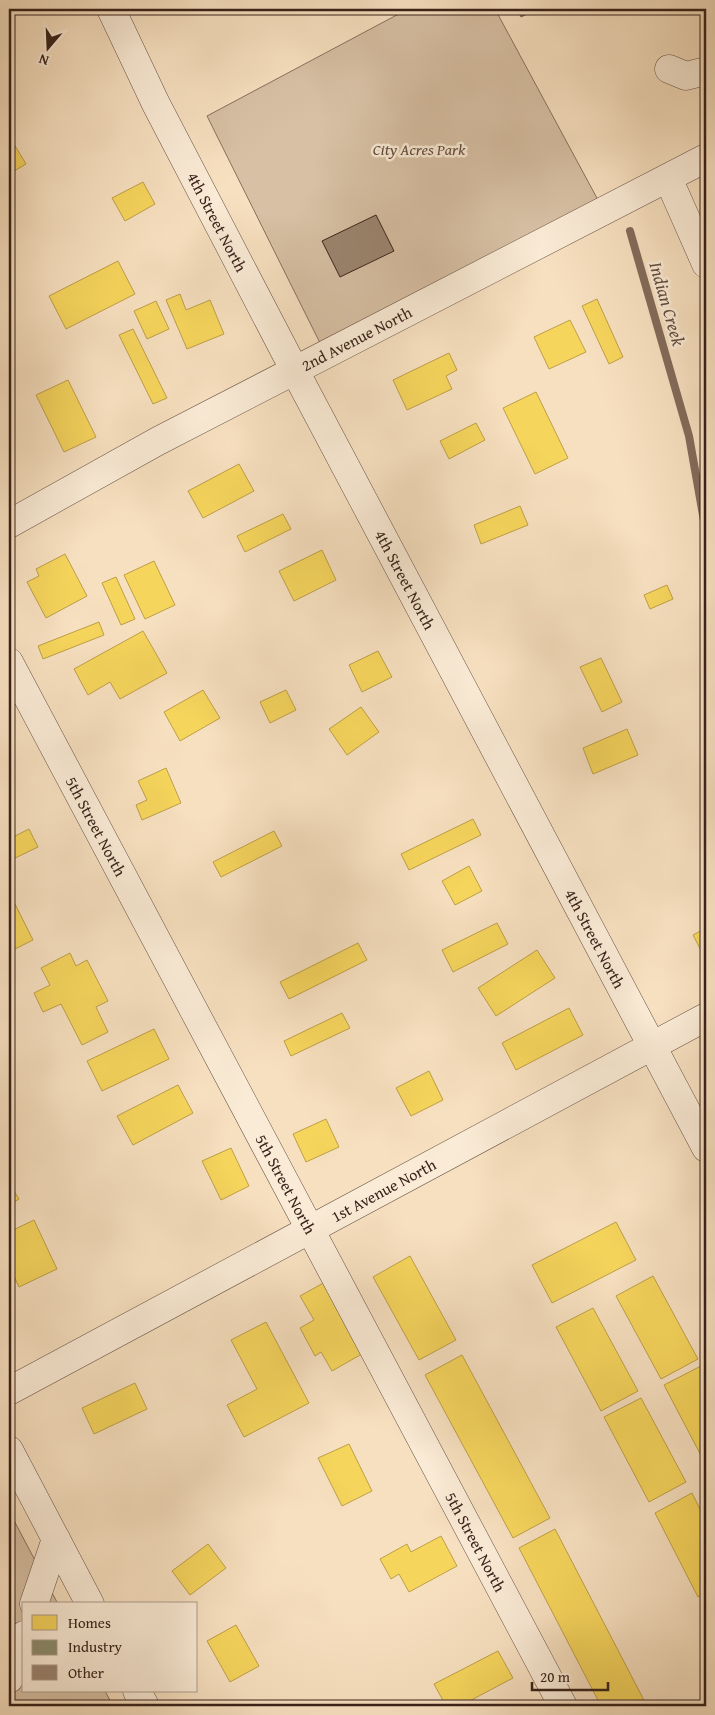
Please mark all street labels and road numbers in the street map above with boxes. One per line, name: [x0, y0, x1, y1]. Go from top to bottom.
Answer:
street label: 4th Street North: [181, 168, 253, 276]
street label: 2nd Avenue North: [297, 300, 416, 377]
street label: 4th Street North: [369, 525, 442, 634]
street label: 5th Street North: [60, 772, 133, 880]
street label: 4th Street North: [559, 884, 631, 993]
street label: 5th Street North: [250, 1130, 322, 1238]
street label: 1st Avenue North: [327, 1152, 440, 1228]
street label: 5th Street North: [440, 1488, 512, 1596]

